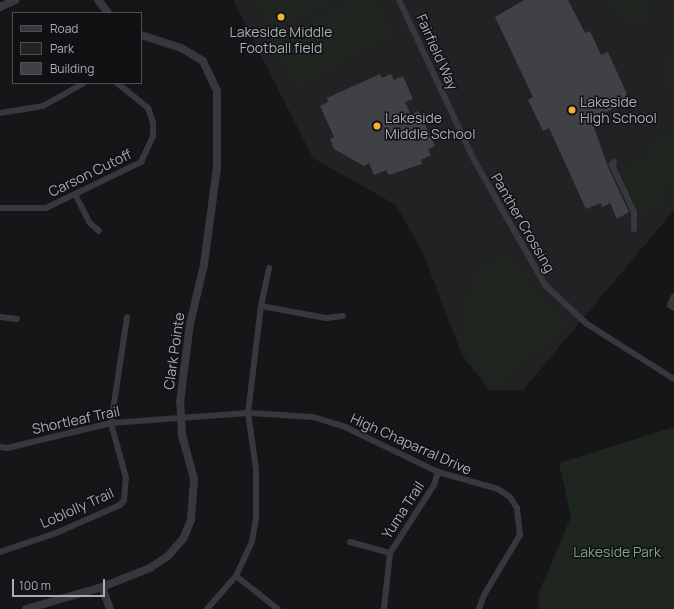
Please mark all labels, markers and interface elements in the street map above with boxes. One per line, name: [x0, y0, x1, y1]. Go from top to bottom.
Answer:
legend: [12, 12, 142, 84]
marker: Lakeside Middle Football field: [276, 12, 286, 22]
street label: Fairfield Way: [413, 12, 461, 92]
text: Road: [50, 20, 78, 37]
place label: Lakeside Middle Football field: [230, 24, 332, 56]
text: Park: [50, 40, 74, 57]
text: Building: [50, 60, 94, 77]
place label: Lakeside High School: [580, 94, 657, 126]
marker: Lakeside High School: [567, 105, 577, 115]
place label: Lakeside Middle School: [385, 110, 475, 142]
marker: Lakeside Middle School: [372, 121, 382, 131]
street label: Carson Cutoff: [46, 146, 134, 200]
street label: Panther Crossing: [488, 170, 558, 276]
street label: Clark Pointe: [160, 311, 188, 391]
street label: Shortleaf Trail: [30, 402, 122, 438]
street label: High Chaparral Drive: [348, 410, 474, 478]
street label: Yuma Trail: [378, 478, 428, 542]
street label: Loblolly Trail: [38, 484, 116, 532]
park label: Lakeside Park: [573, 544, 661, 560]
scale bar: [14, 571, 107, 597]
text: 100 m: [19, 577, 51, 594]

